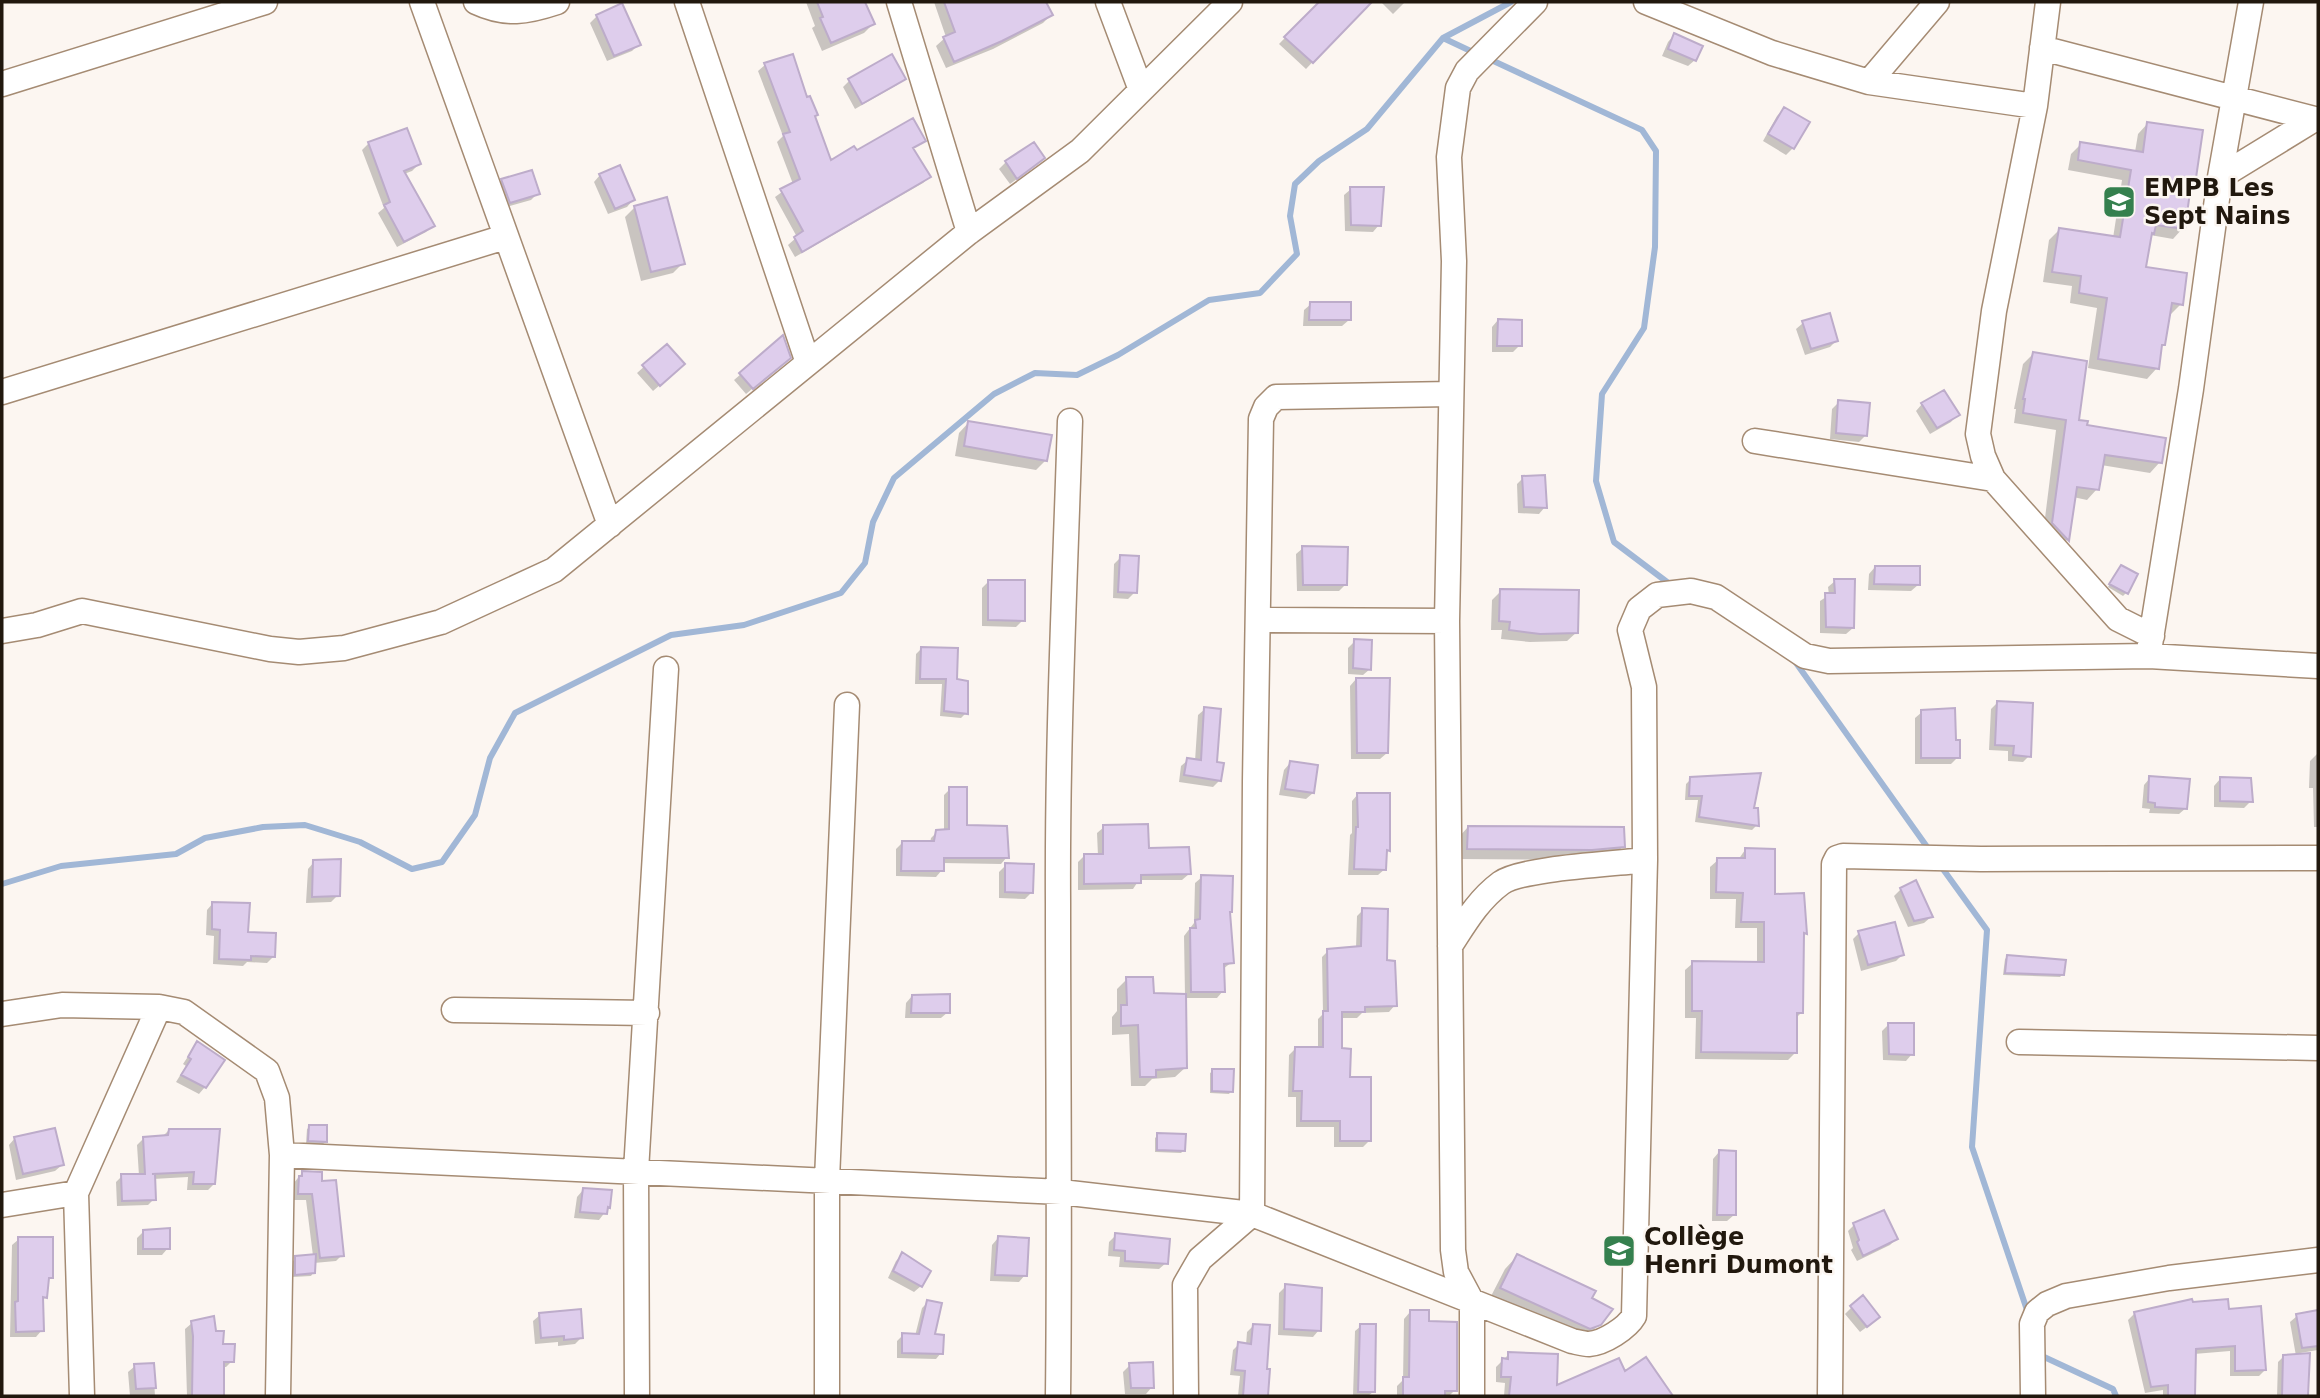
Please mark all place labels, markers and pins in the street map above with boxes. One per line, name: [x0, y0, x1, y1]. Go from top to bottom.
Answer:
place label: EMPB Les Sept Nains: [2144, 174, 2290, 230]
school or university icon: EMPB Les Sept Nains: [2100, 183, 2138, 221]
place label: Collège Henri Dumont: [1644, 1223, 1833, 1279]
school or university icon: Collège Henri Dumont: [1600, 1232, 1638, 1270]

